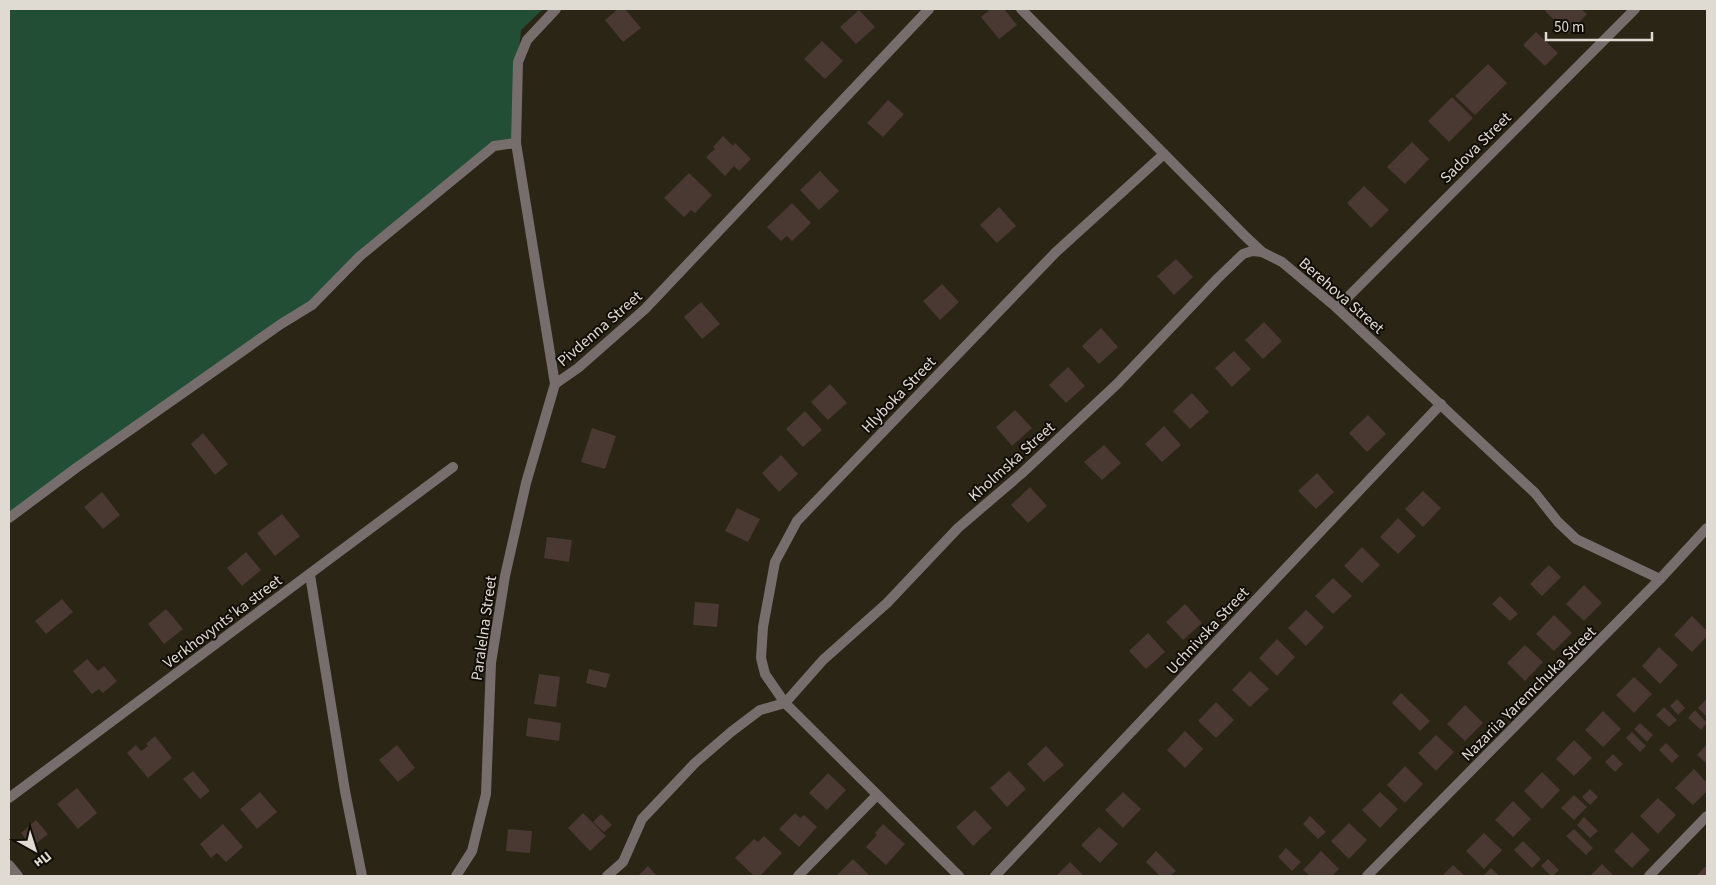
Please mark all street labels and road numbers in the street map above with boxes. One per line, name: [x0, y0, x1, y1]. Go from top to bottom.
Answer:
street label: Sadova Street: [1435, 107, 1517, 188]
street label: Berehova Street: [1294, 253, 1389, 339]
street label: Pivdenna Street: [552, 285, 647, 372]
street label: Hlyboka Street: [857, 351, 941, 438]
street label: Kholmska Street: [964, 416, 1060, 507]
street label: Verkhovynts'ka street: [159, 569, 287, 674]
street label: Paralelna Street: [466, 574, 502, 682]
street label: Uchnivska Street: [1161, 582, 1254, 679]
street label: Nazariia Yaremchuka Street: [1456, 621, 1601, 766]

